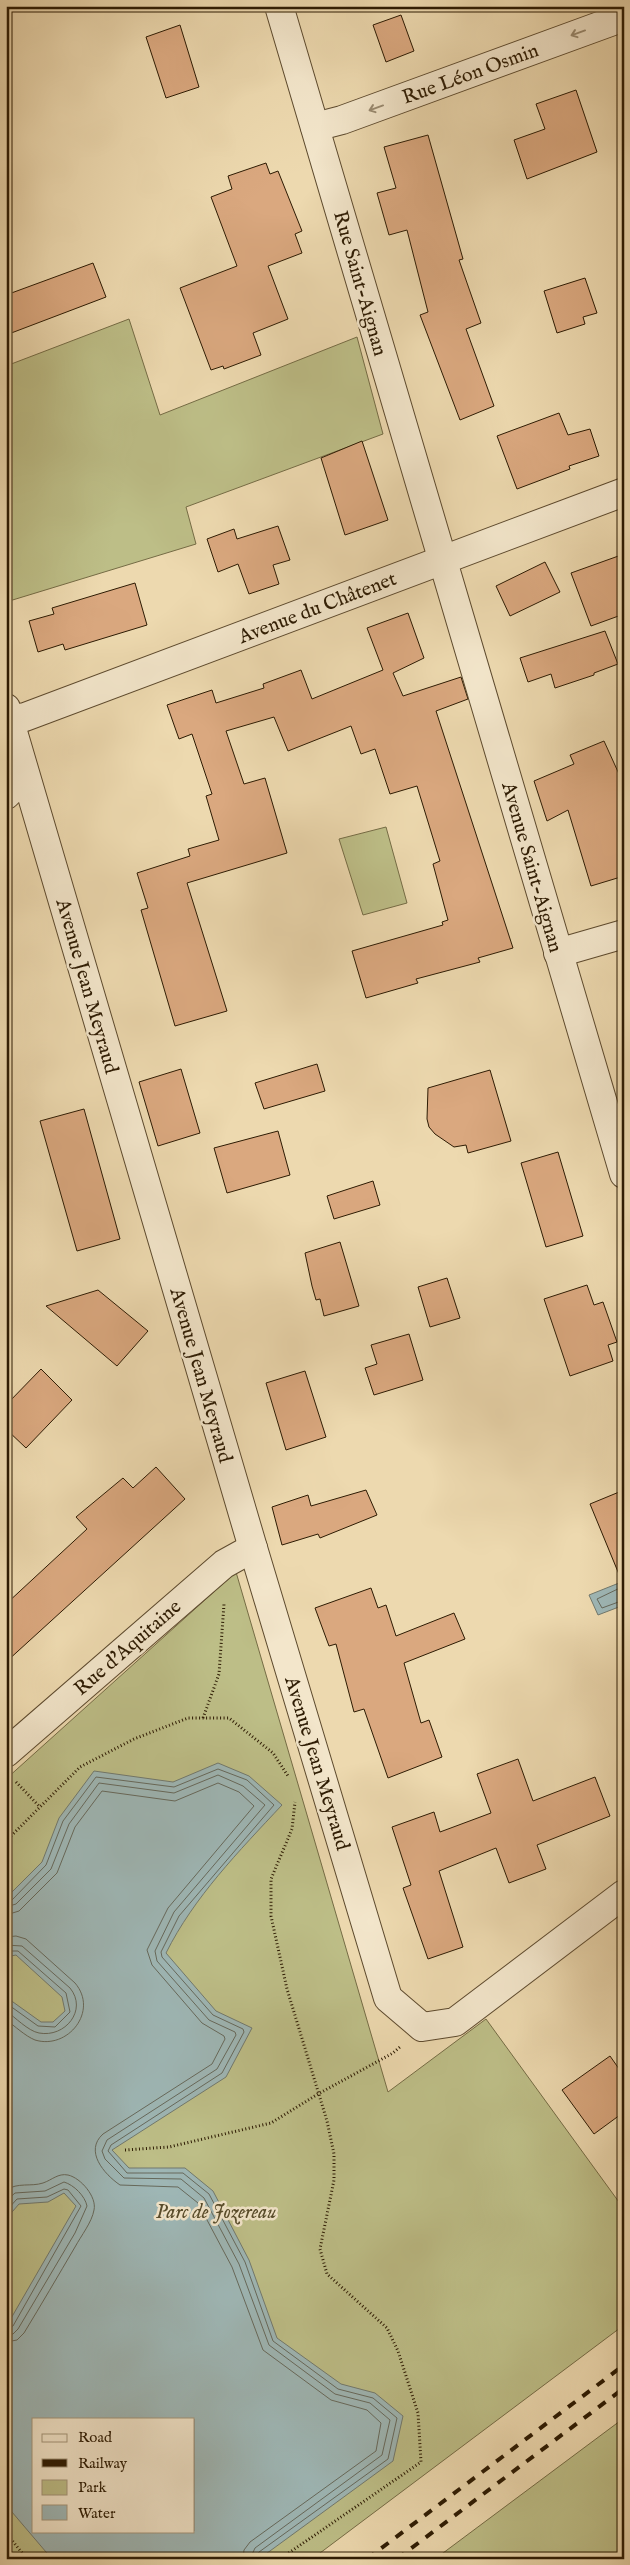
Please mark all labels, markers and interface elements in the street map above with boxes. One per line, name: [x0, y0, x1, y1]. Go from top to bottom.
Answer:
one-way arrow: [571, 29, 586, 38]
street label: Rue Léon Osmin: [399, 38, 542, 111]
one-way arrow: [369, 104, 384, 113]
street label: Rue Saint-Aignan: [327, 208, 392, 359]
street label: Avenue du Châtenet: [234, 567, 400, 650]
street label: Avenue Saint-Aignan: [495, 778, 568, 956]
street label: Avenue Jean Meyraud: [49, 895, 124, 1077]
street label: Avenue Jean Meyraud: [163, 1284, 238, 1466]
street label: Rue d'Aquitaine: [69, 1595, 187, 1702]
street label: Avenue Jean Meyraud: [278, 1672, 355, 1854]
park label: Parc de Jozereau: [156, 2200, 276, 2225]
legend: [32, 2418, 195, 2532]
text: Road: [78, 2428, 113, 2447]
text: Railway: [78, 2454, 128, 2473]
text: Park: [78, 2478, 108, 2497]
text: Water: [78, 2504, 116, 2523]

